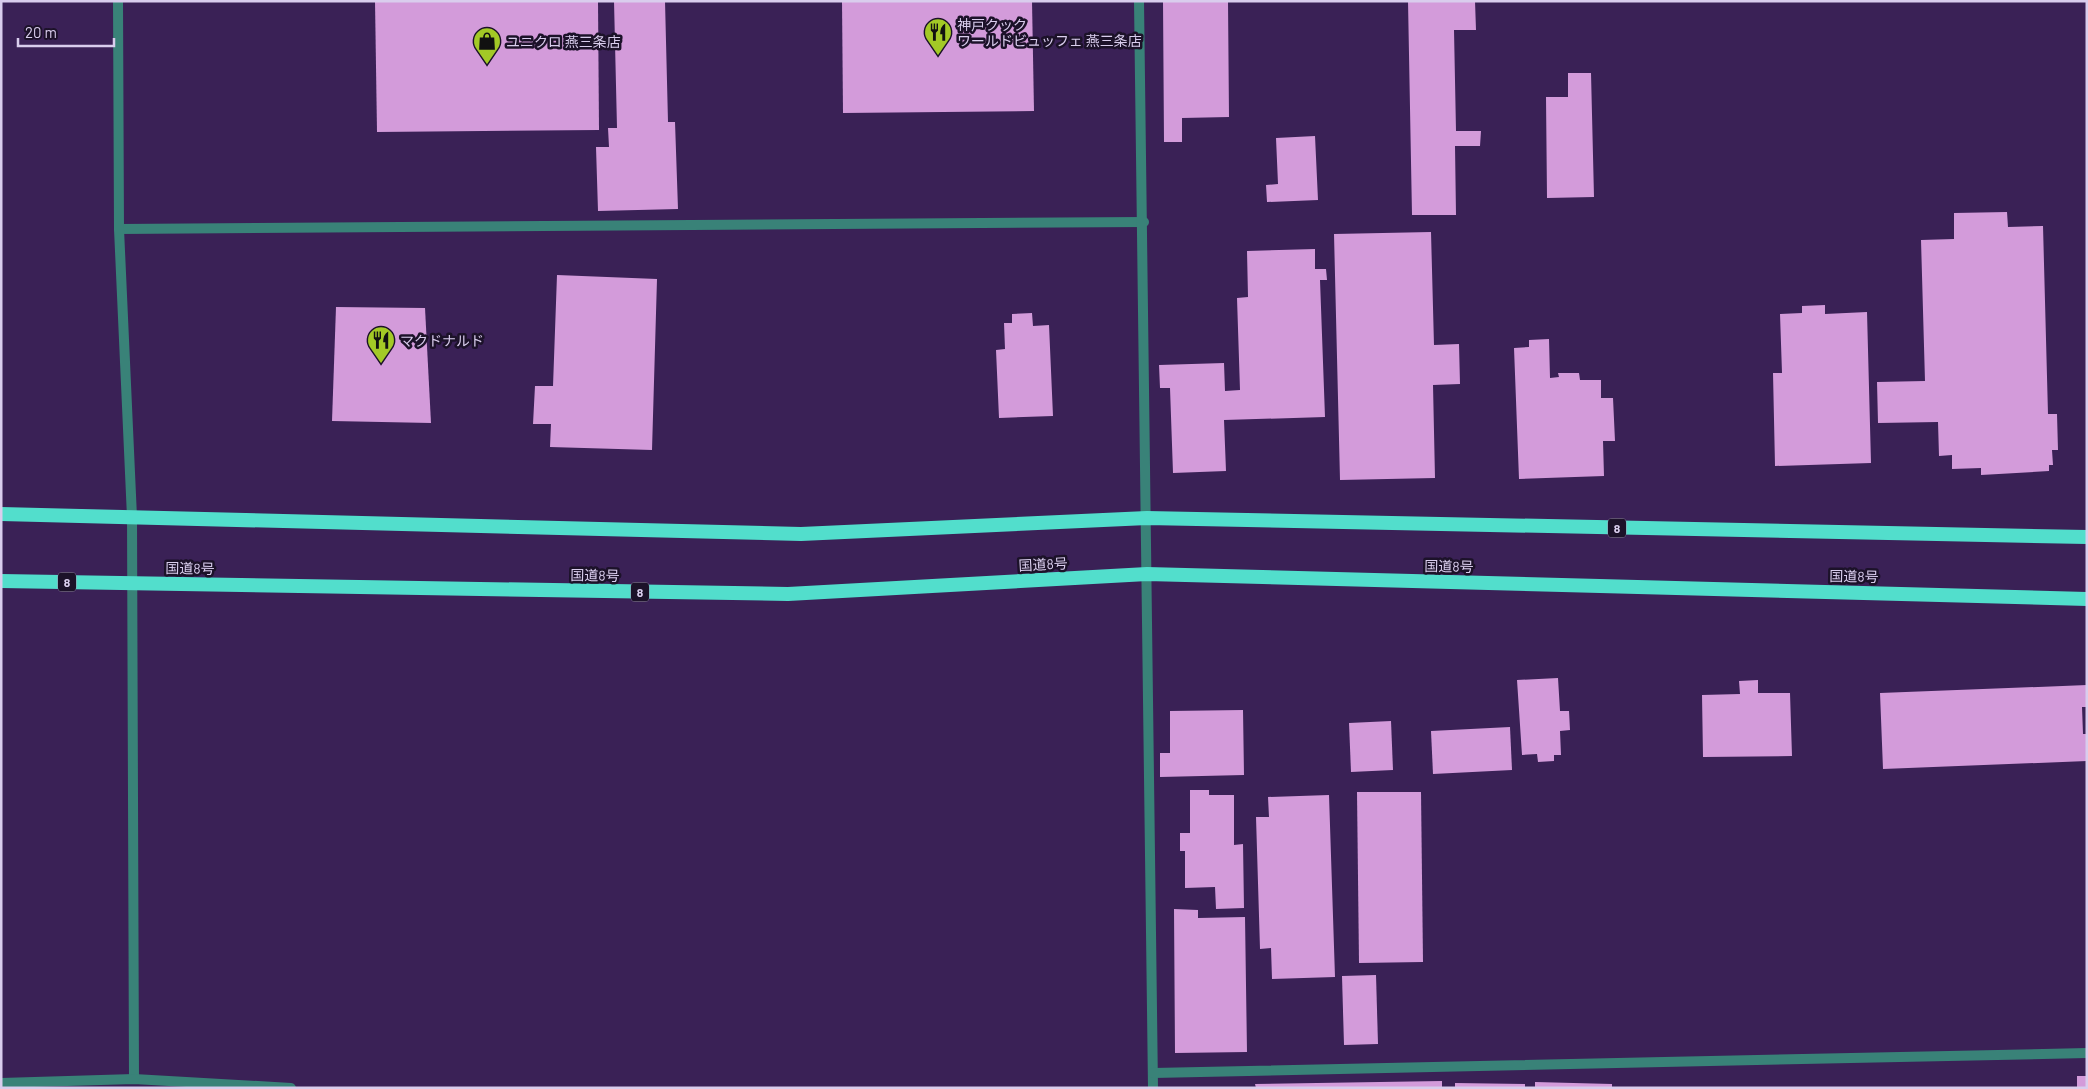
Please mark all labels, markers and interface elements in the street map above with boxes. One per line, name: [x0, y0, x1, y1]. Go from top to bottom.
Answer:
scale bar: [18, 15, 114, 47]
place label: 神戸クック ワールドビュッフェ 燕三条店: [957, 16, 1142, 49]
restaurant icon: 神戸クック ワールドビュッフェ 燕三条店: [923, 17, 953, 56]
text: 20 m: [25, 23, 57, 41]
shop icon: ユニクロ 燕三条店: [472, 26, 502, 65]
place label: ユニクロ 燕三条店: [506, 33, 621, 50]
restaurant icon: マクドナルド: [366, 325, 396, 364]
place label: マクドナルド: [400, 332, 484, 349]
road number: 8: [1608, 518, 1626, 538]
street label: 国道8号: [1018, 554, 1068, 574]
street label: 国道8号: [1424, 557, 1474, 575]
street label: 国道8号: [165, 559, 215, 577]
street label: 国道8号: [570, 566, 620, 584]
street label: 国道8号: [1829, 567, 1879, 585]
road number: 8: [58, 572, 76, 592]
road number: 8: [631, 582, 649, 602]

